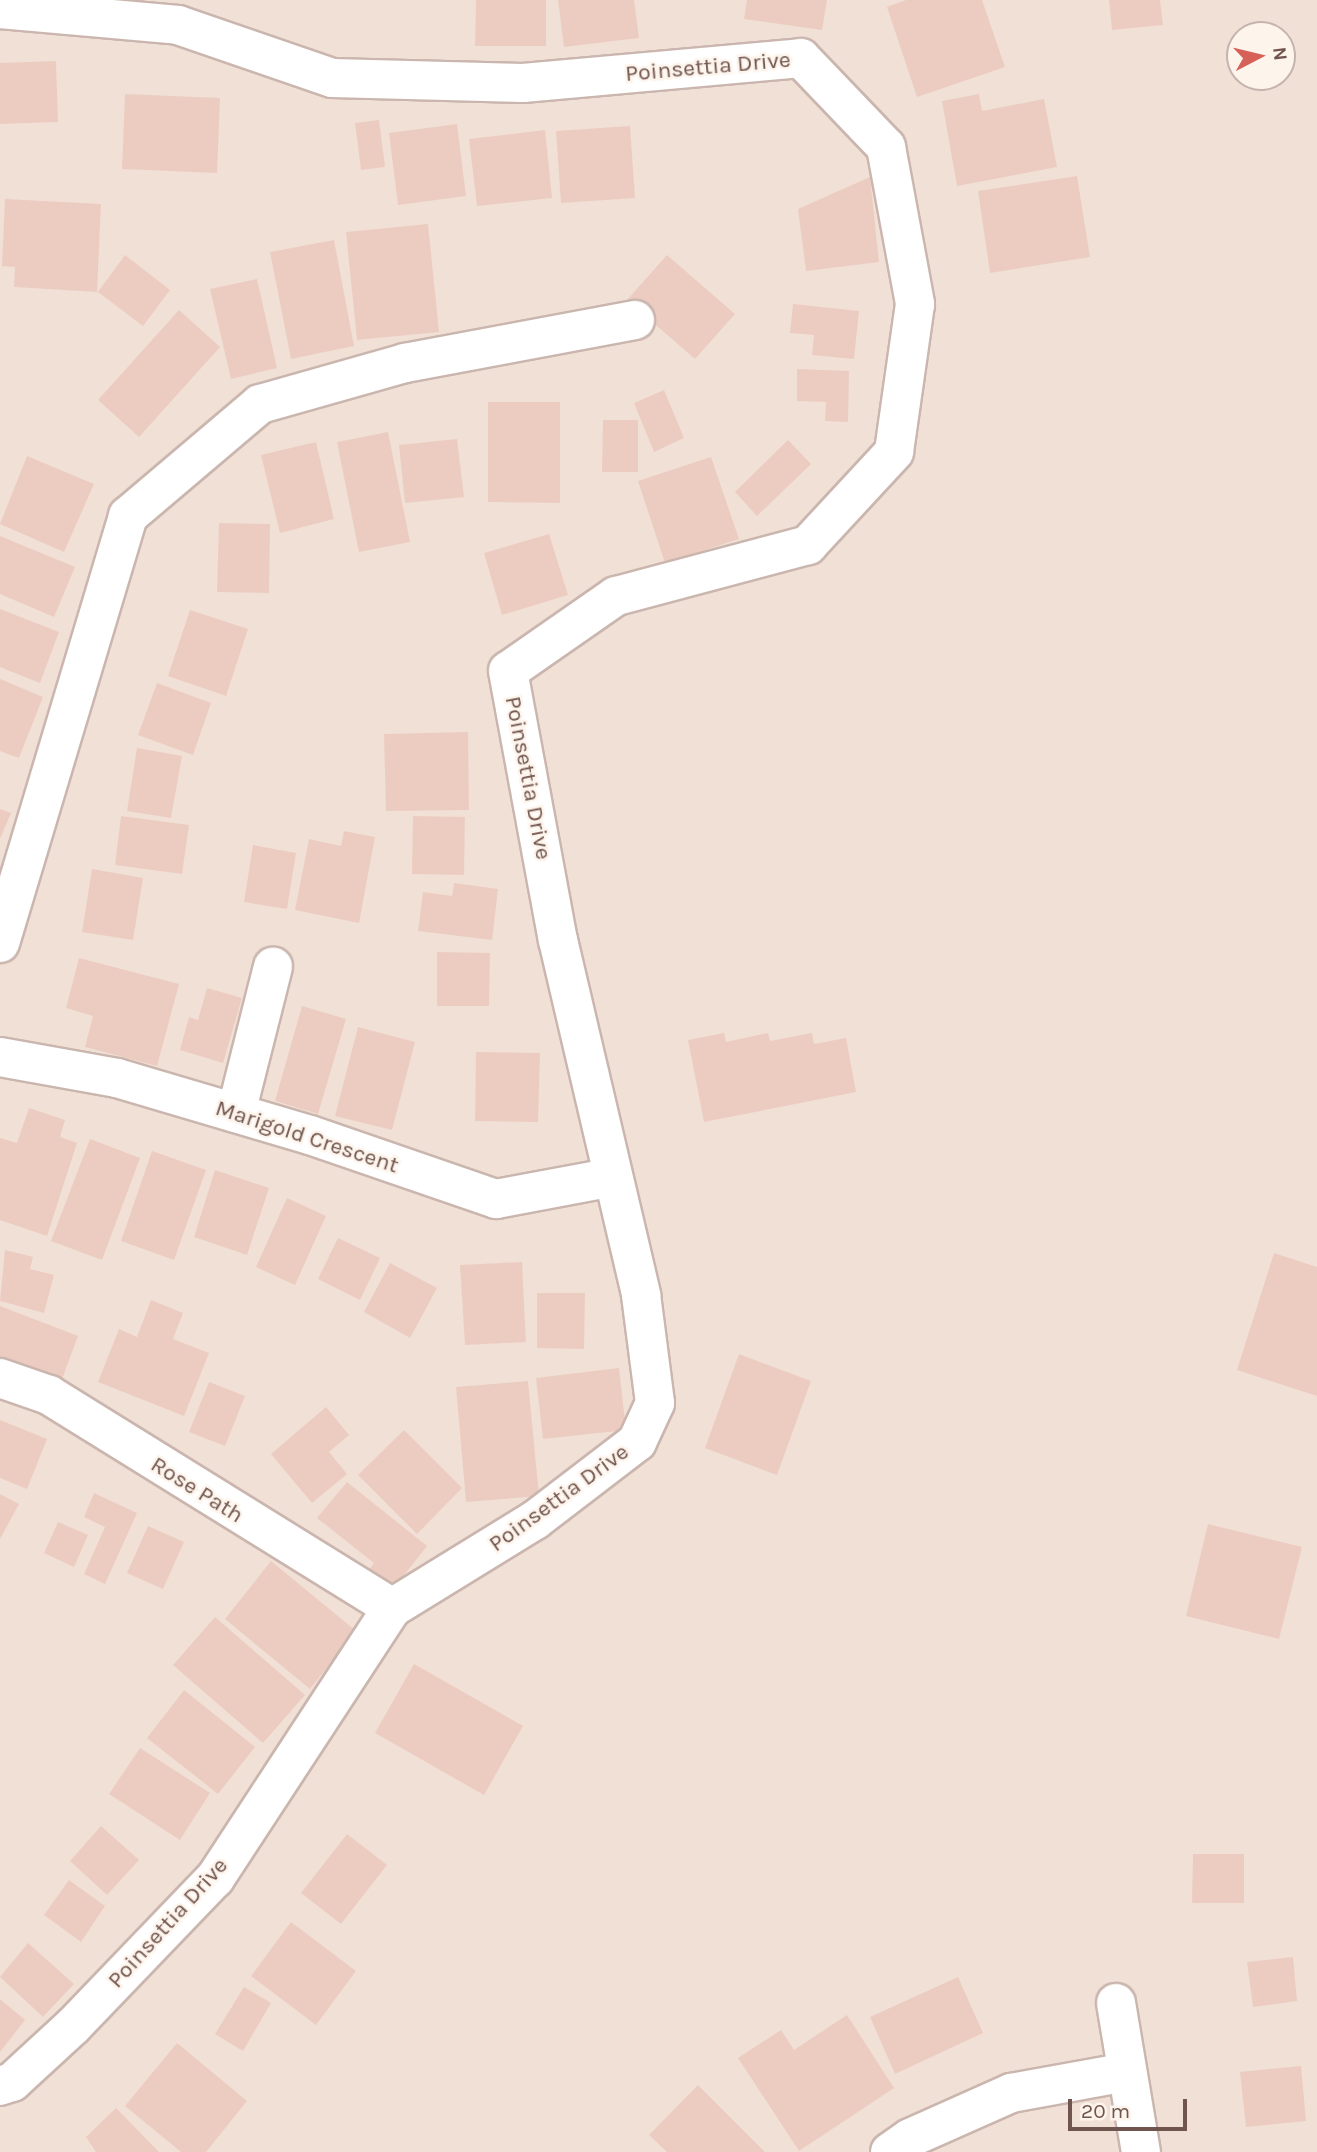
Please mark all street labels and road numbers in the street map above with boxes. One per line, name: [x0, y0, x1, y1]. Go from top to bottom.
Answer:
street label: Poinsettia Drive: [624, 46, 792, 88]
street label: Poinsettia Drive: [499, 694, 557, 862]
street label: Marigold Crescent: [212, 1094, 402, 1180]
street label: Poinsettia Drive: [484, 1438, 634, 1558]
street label: Rose Path: [146, 1451, 248, 1529]
street label: Poinsettia Drive: [102, 1852, 234, 1994]

